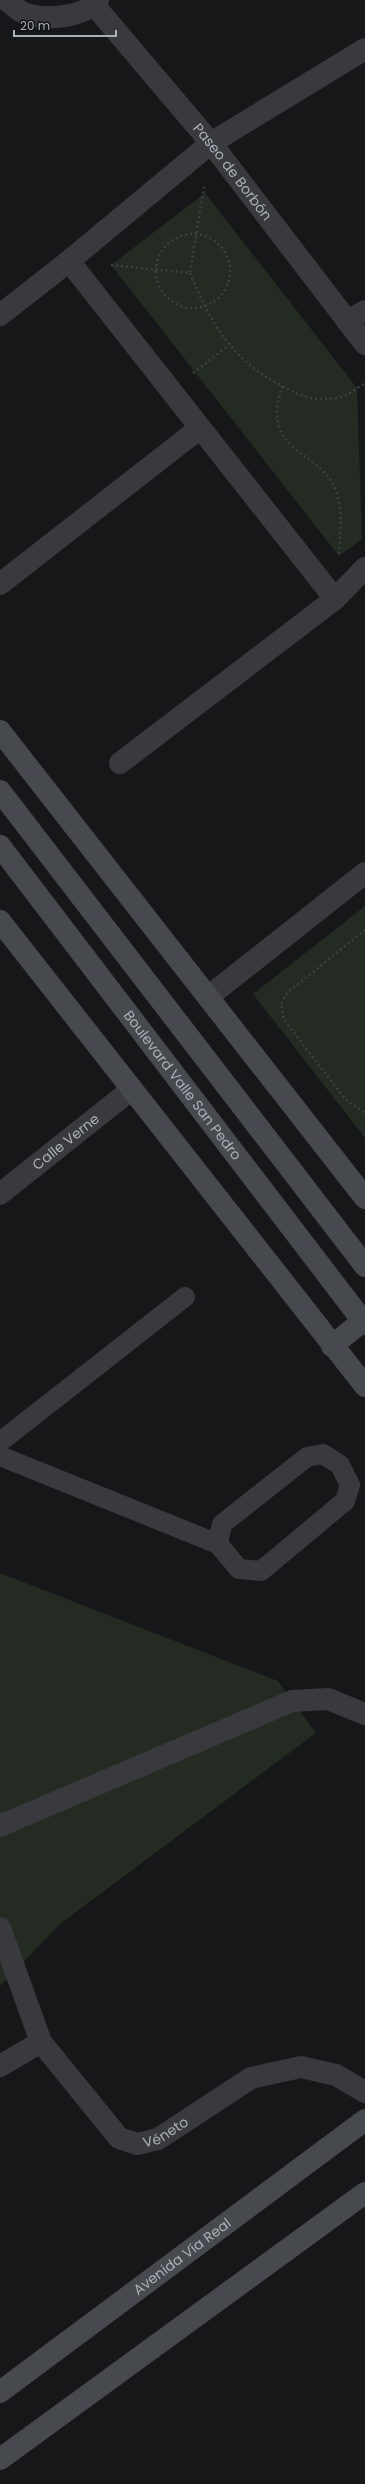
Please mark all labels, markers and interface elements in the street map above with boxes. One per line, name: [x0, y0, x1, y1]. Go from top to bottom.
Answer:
scale bar: [14, 12, 116, 38]
text: 20 m: [20, 17, 50, 34]
street label: Paseo de Borbón: [188, 119, 277, 225]
street label: Boulevard Valle San Pedro: [119, 1006, 246, 1164]
street label: Calle Verne: [28, 1109, 104, 1175]
street label: Véneto: [141, 2112, 192, 2152]
street label: Avenida Vía Real: [129, 2213, 235, 2299]

